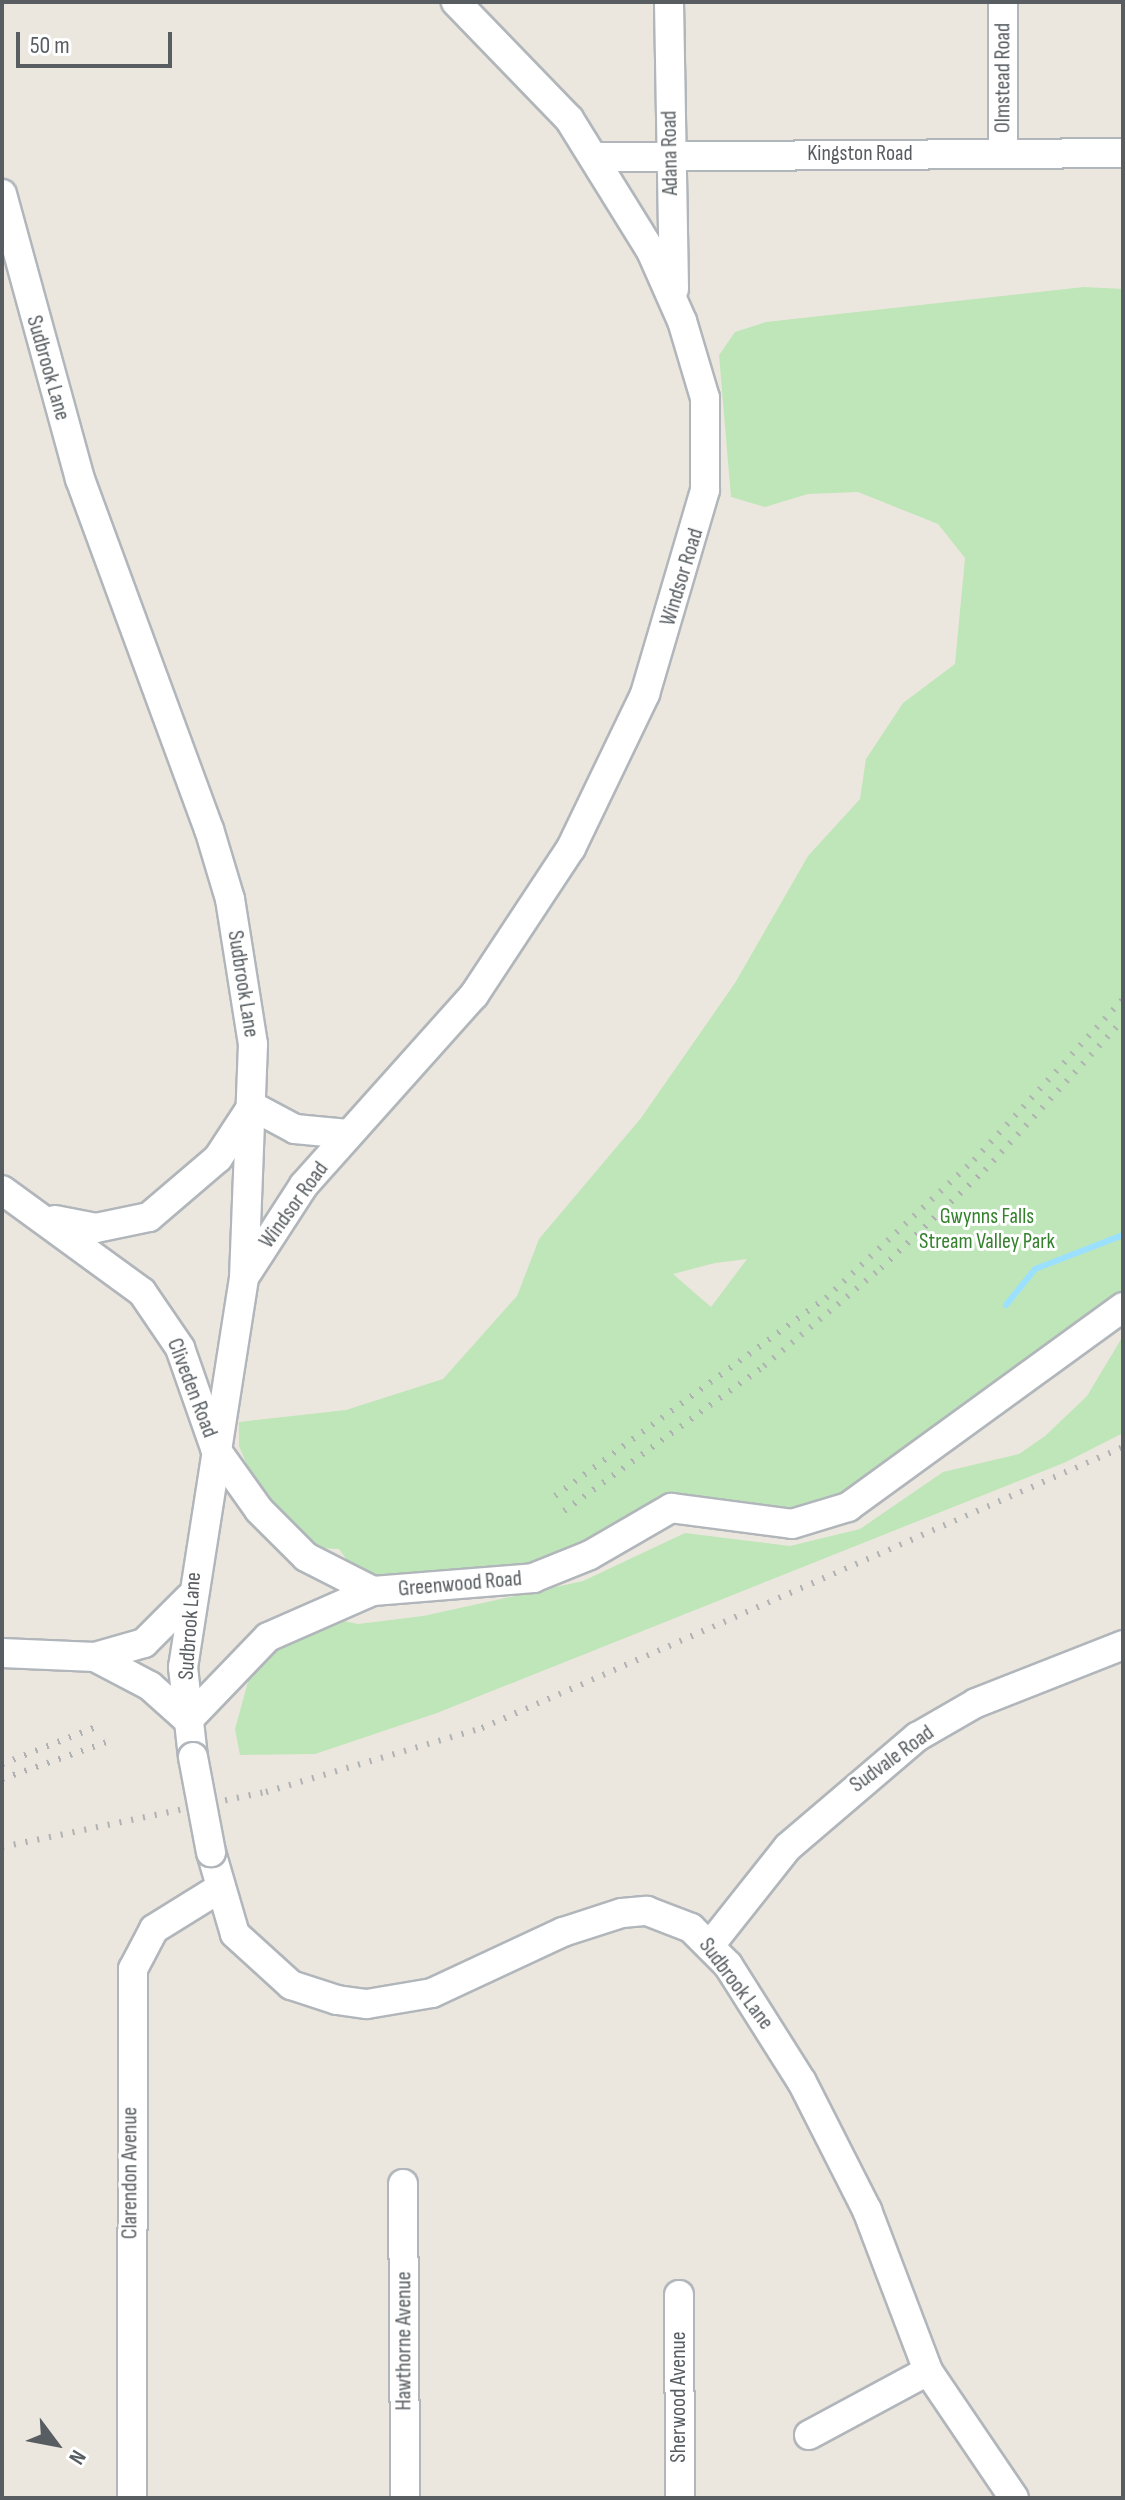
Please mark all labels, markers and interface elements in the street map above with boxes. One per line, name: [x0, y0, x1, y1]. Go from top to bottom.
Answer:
scale bar: [20, 16, 176, 66]
street label: Olmstead Road: [990, 23, 1016, 133]
text: 50 m: [30, 31, 70, 60]
street label: Adana Road: [656, 110, 684, 196]
street label: Kingston Road: [807, 141, 913, 167]
street label: Sudbrook Lane: [20, 312, 76, 424]
street label: Windsor Road: [655, 525, 709, 629]
street label: Sudbrook Lane: [222, 929, 264, 1039]
street label: Windsor Road: [254, 1157, 334, 1253]
park label: Gwynns Falls Stream Valley Park: [919, 1203, 1055, 1254]
street label: Cliveden Road: [161, 1335, 223, 1441]
street label: Greenwood Road: [397, 1565, 523, 1603]
street label: Sudbrook Lane: [173, 1571, 207, 1681]
street label: Sudvale Road: [845, 1720, 939, 1798]
street label: Sudbrook Lane: [693, 1933, 779, 2035]
street label: Clarendon Avenue: [117, 2107, 143, 2239]
street label: Hawthorne Avenue: [391, 2272, 417, 2410]
street label: Sherwood Avenue: [666, 2331, 692, 2463]
north arrow: [16, 2404, 96, 2484]
text: N: [62, 2445, 91, 2469]

